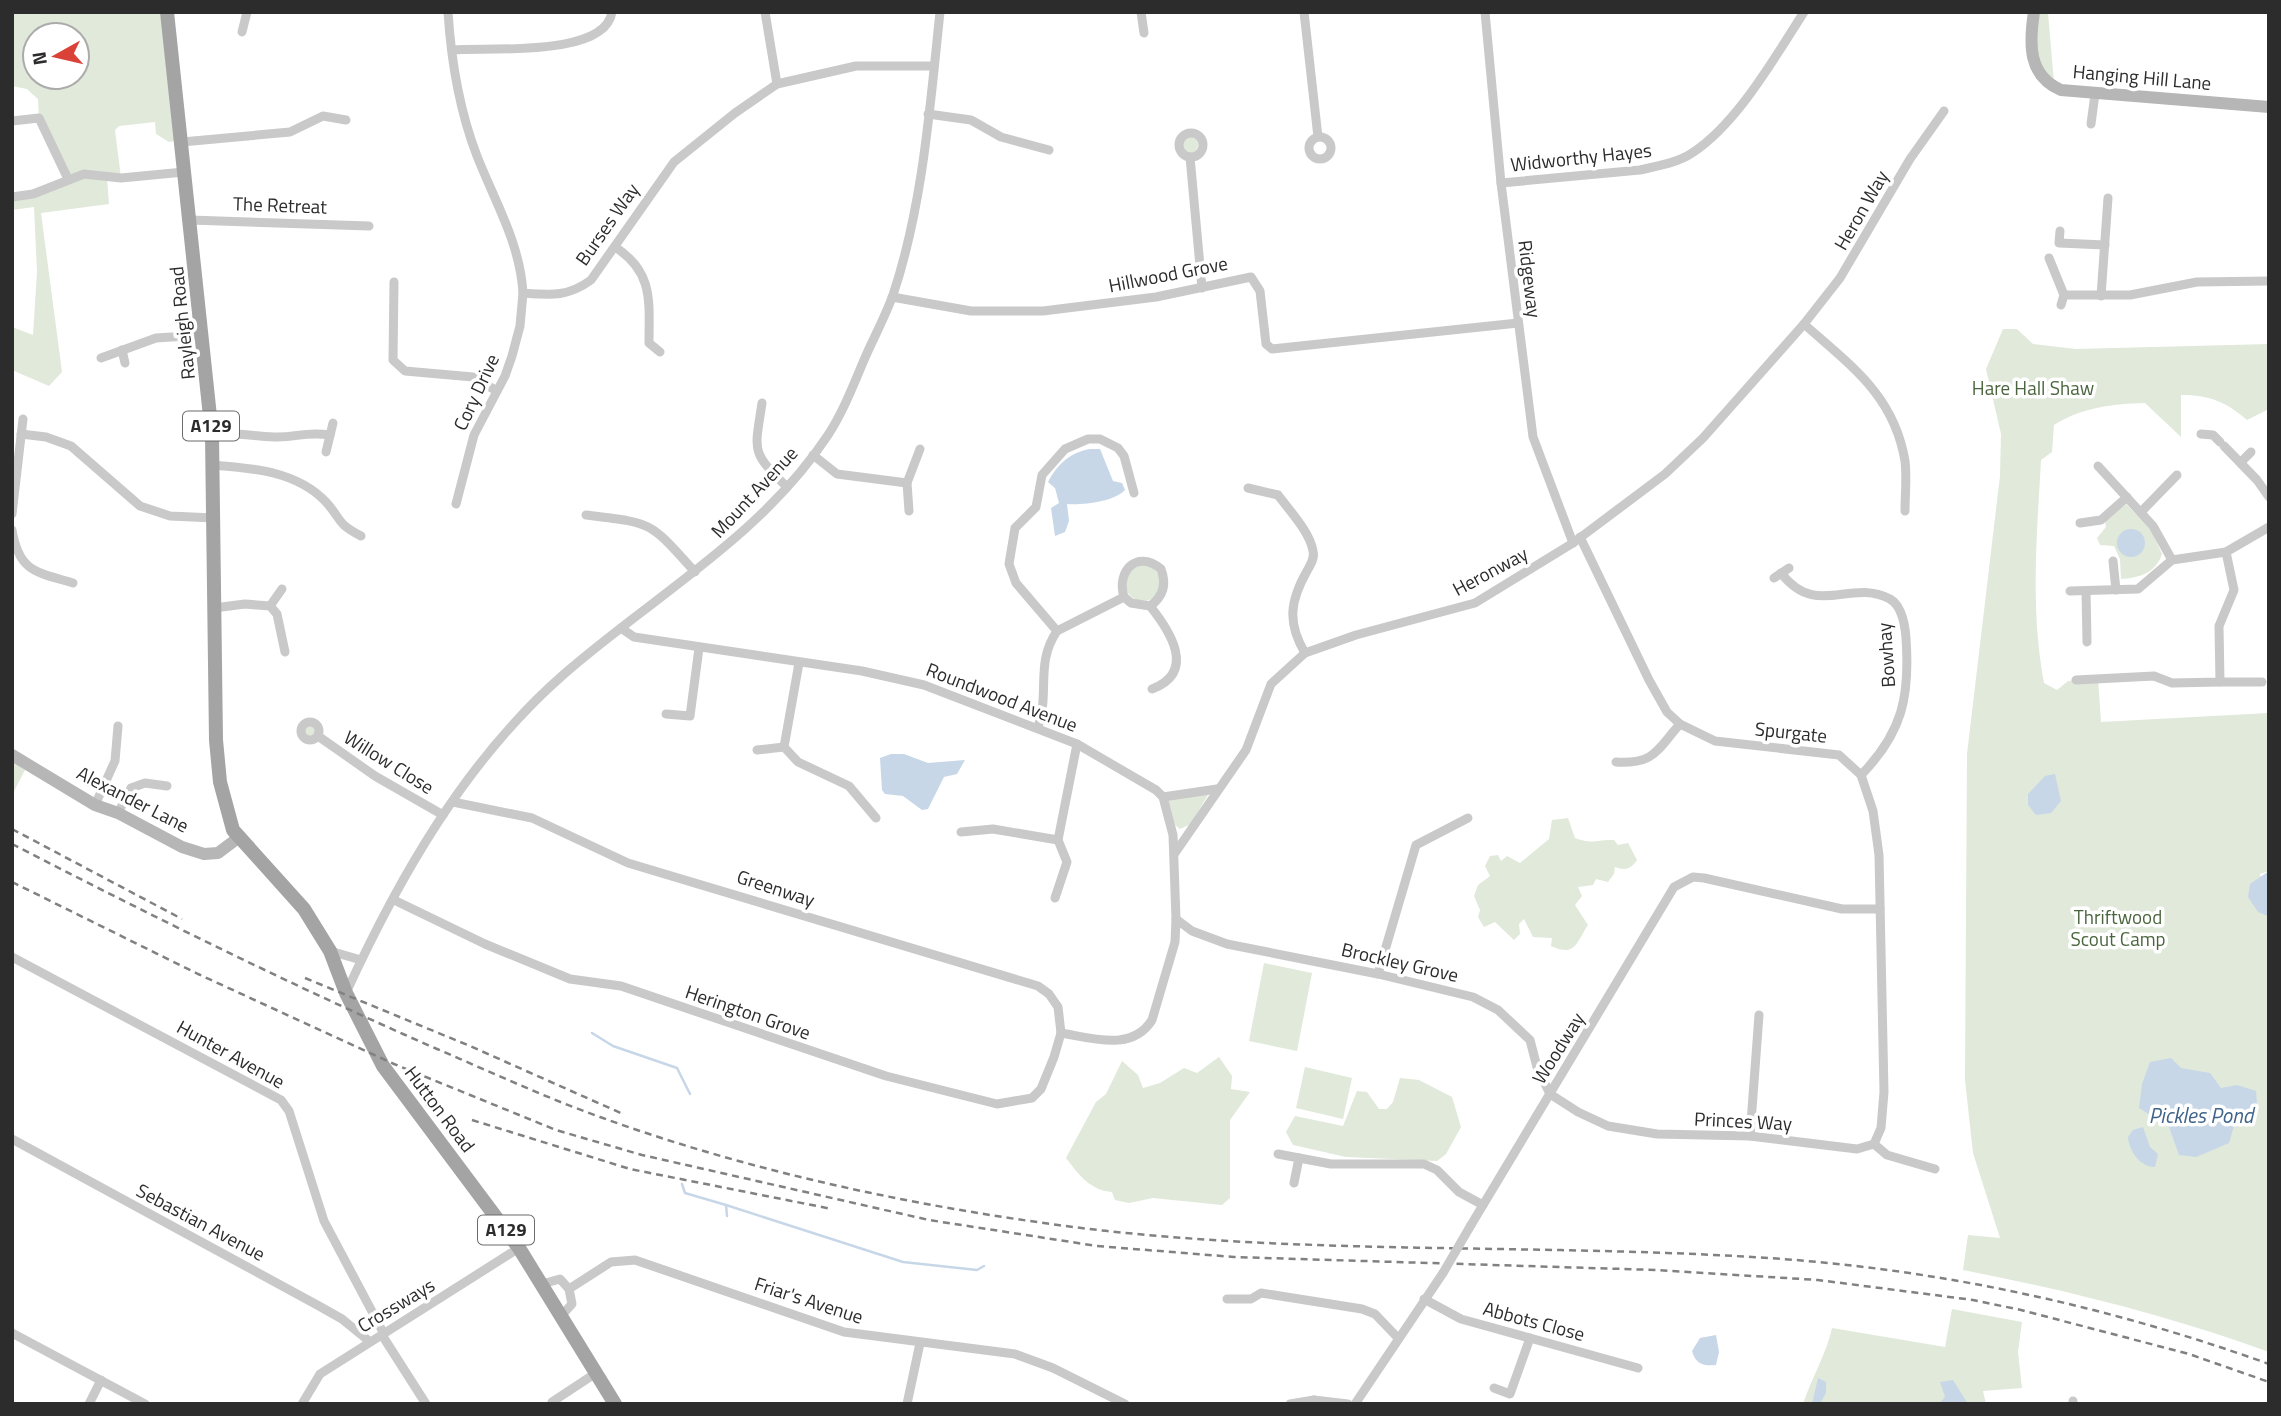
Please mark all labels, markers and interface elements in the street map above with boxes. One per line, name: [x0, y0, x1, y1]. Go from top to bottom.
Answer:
north arrow: [21, 21, 91, 91]
text: N: [23, 50, 54, 67]
street label: Hanging Hill Lane: [2072, 56, 2213, 97]
street label: Widworthy Hayes: [1509, 135, 1653, 178]
street label: Heron Way: [1826, 164, 1895, 255]
street label: Burses Way: [567, 176, 646, 271]
street label: The Retreat: [233, 188, 328, 221]
street label: Ridgeway: [1511, 238, 1550, 320]
street label: Hillwood Grove: [1106, 248, 1230, 299]
street label: Rayleigh Road: [161, 265, 202, 381]
street label: Cory Drive: [445, 349, 506, 435]
park label: Hare Hall Shaw: [1972, 373, 2094, 402]
road number: A129: [183, 412, 239, 440]
street label: Mount Avenue: [703, 439, 804, 544]
street label: Heronway: [1447, 539, 1533, 603]
street label: Bowhay: [1869, 622, 1902, 688]
street label: Roundwood Avenue: [922, 654, 1082, 739]
street label: Spurgate: [1754, 713, 1829, 750]
street label: Willow Close: [339, 722, 440, 801]
street label: Alexander Lane: [72, 758, 194, 839]
street label: Greenway: [733, 861, 819, 914]
park label: Thriftwood Scout Camp: [2070, 902, 2166, 953]
street label: Brockley Grove: [1339, 934, 1461, 989]
street label: Herington Grove: [682, 977, 815, 1047]
street label: Woodway: [1524, 1006, 1591, 1089]
street label: Hunter Avenue: [172, 1012, 291, 1095]
street label: Hutton Road: [398, 1059, 483, 1158]
water label: Pickles Pond: [2149, 1099, 2256, 1131]
street label: Princes Way: [1693, 1103, 1793, 1138]
street label: Sebastian Avenue: [132, 1175, 271, 1268]
road number: A129: [478, 1216, 534, 1245]
street label: Friar's Avenue: [751, 1268, 867, 1331]
street label: Crossways: [351, 1270, 440, 1339]
street label: Abbots Close: [1480, 1293, 1588, 1348]

